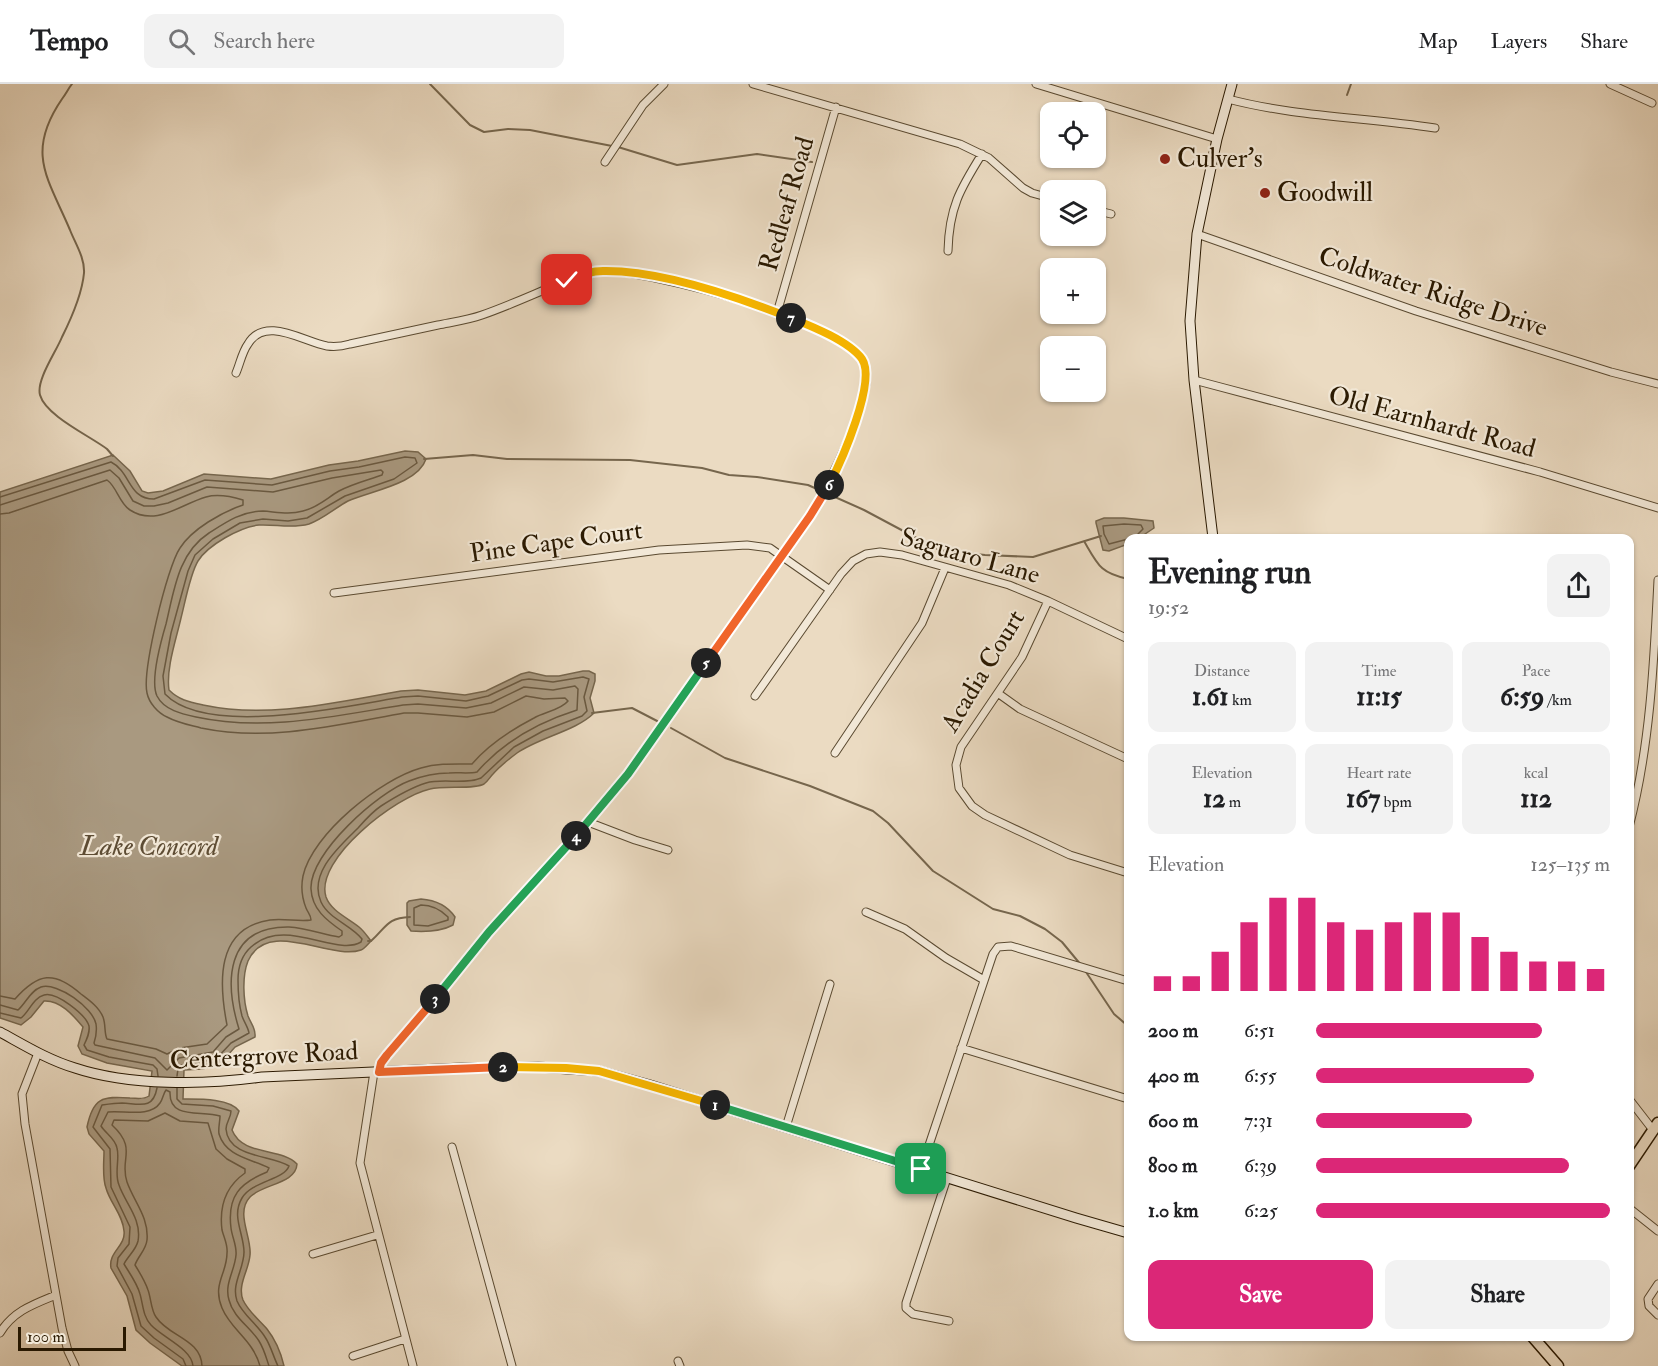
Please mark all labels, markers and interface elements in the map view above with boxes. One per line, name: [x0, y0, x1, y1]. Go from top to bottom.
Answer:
search box: [144, 14, 564, 68]
text: Tempo: [30, 24, 108, 59]
icon: search: [165, 25, 198, 58]
text: Search here: [213, 27, 315, 55]
text: Map: [1418, 28, 1458, 55]
text: Layers: [1491, 28, 1547, 55]
text: Share: [1580, 28, 1628, 55]
map controls: [1040, 102, 1106, 402]
button: locate: [1040, 102, 1106, 168]
street label: Redleaf Road: [753, 133, 822, 275]
place label: Culver's: [1177, 143, 1263, 175]
marker: Culver's: [1158, 152, 1172, 166]
place label: Goodwill: [1277, 177, 1373, 209]
button: layers: [1040, 180, 1106, 246]
marker: Goodwill: [1258, 186, 1272, 200]
street label: Coldwater Ridge Drive: [1315, 240, 1552, 344]
pin: [541, 254, 592, 305]
button: +: [1040, 258, 1106, 324]
icon: check: [550, 263, 583, 296]
pin: 7: [776, 303, 806, 333]
text: 7: [787, 308, 795, 328]
button: −: [1040, 336, 1106, 402]
street label: Old Earnhardt Road: [1325, 379, 1539, 465]
pin: 6: [814, 470, 844, 500]
text: 6: [825, 475, 833, 495]
street label: Pine Cape Court: [468, 514, 645, 571]
street label: Saguaro Lane: [897, 521, 1044, 591]
text: Evening run: [1148, 552, 1311, 593]
button: share: [1547, 554, 1610, 617]
text: 19:52: [1148, 595, 1189, 620]
street label: Acadia Court: [934, 604, 1032, 739]
pin: 5: [691, 648, 721, 678]
text: 5: [702, 653, 710, 673]
text: Distance: [1194, 661, 1250, 681]
text: Time: [1362, 661, 1396, 681]
text: Pace: [1522, 661, 1550, 681]
text: 1.61: [1192, 681, 1229, 713]
text: 11:15: [1356, 681, 1402, 713]
text: 6:59: [1500, 681, 1544, 713]
text: km: [1229, 690, 1252, 710]
text: /km: [1544, 690, 1572, 710]
text: Elevation: [1192, 763, 1252, 783]
text: Heart rate: [1346, 763, 1412, 783]
text: kcal: [1524, 763, 1548, 783]
text: 12: [1203, 783, 1225, 815]
text: 167: [1346, 783, 1380, 815]
text: 112: [1520, 783, 1552, 815]
text: m: [1225, 792, 1241, 812]
text: bpm: [1380, 792, 1412, 812]
pin: 4: [561, 821, 591, 851]
text: 4: [572, 826, 580, 846]
water label: Lake Concord: [79, 830, 220, 863]
text: Elevation: [1148, 852, 1224, 877]
text: 125–135 m: [1531, 852, 1610, 877]
pin: 3: [420, 984, 450, 1014]
text: 3: [432, 989, 438, 1009]
text: 200 m: [1148, 1018, 1198, 1043]
text: 6:51: [1244, 1018, 1275, 1043]
street label: Centergrove Road: [169, 1035, 359, 1077]
pin: 2: [488, 1052, 518, 1082]
text: 2: [499, 1057, 507, 1077]
text: 400 m: [1148, 1063, 1199, 1088]
text: 6:55: [1244, 1063, 1277, 1088]
pin: 1: [700, 1090, 730, 1120]
text: 1: [712, 1095, 718, 1115]
text: 600 m: [1148, 1108, 1198, 1133]
text: 7:31: [1244, 1108, 1273, 1133]
pin: [895, 1143, 946, 1194]
icon: arrive: [904, 1152, 937, 1185]
text: 800 m: [1148, 1153, 1198, 1178]
text: 6:39: [1244, 1153, 1277, 1178]
text: 1.0 km: [1148, 1198, 1199, 1223]
text: 6:25: [1244, 1198, 1278, 1223]
button: Save: [1148, 1260, 1373, 1329]
button: Share: [1385, 1260, 1610, 1329]
scale bar: [18, 1324, 126, 1352]
text: 100 m: [27, 1327, 65, 1347]

